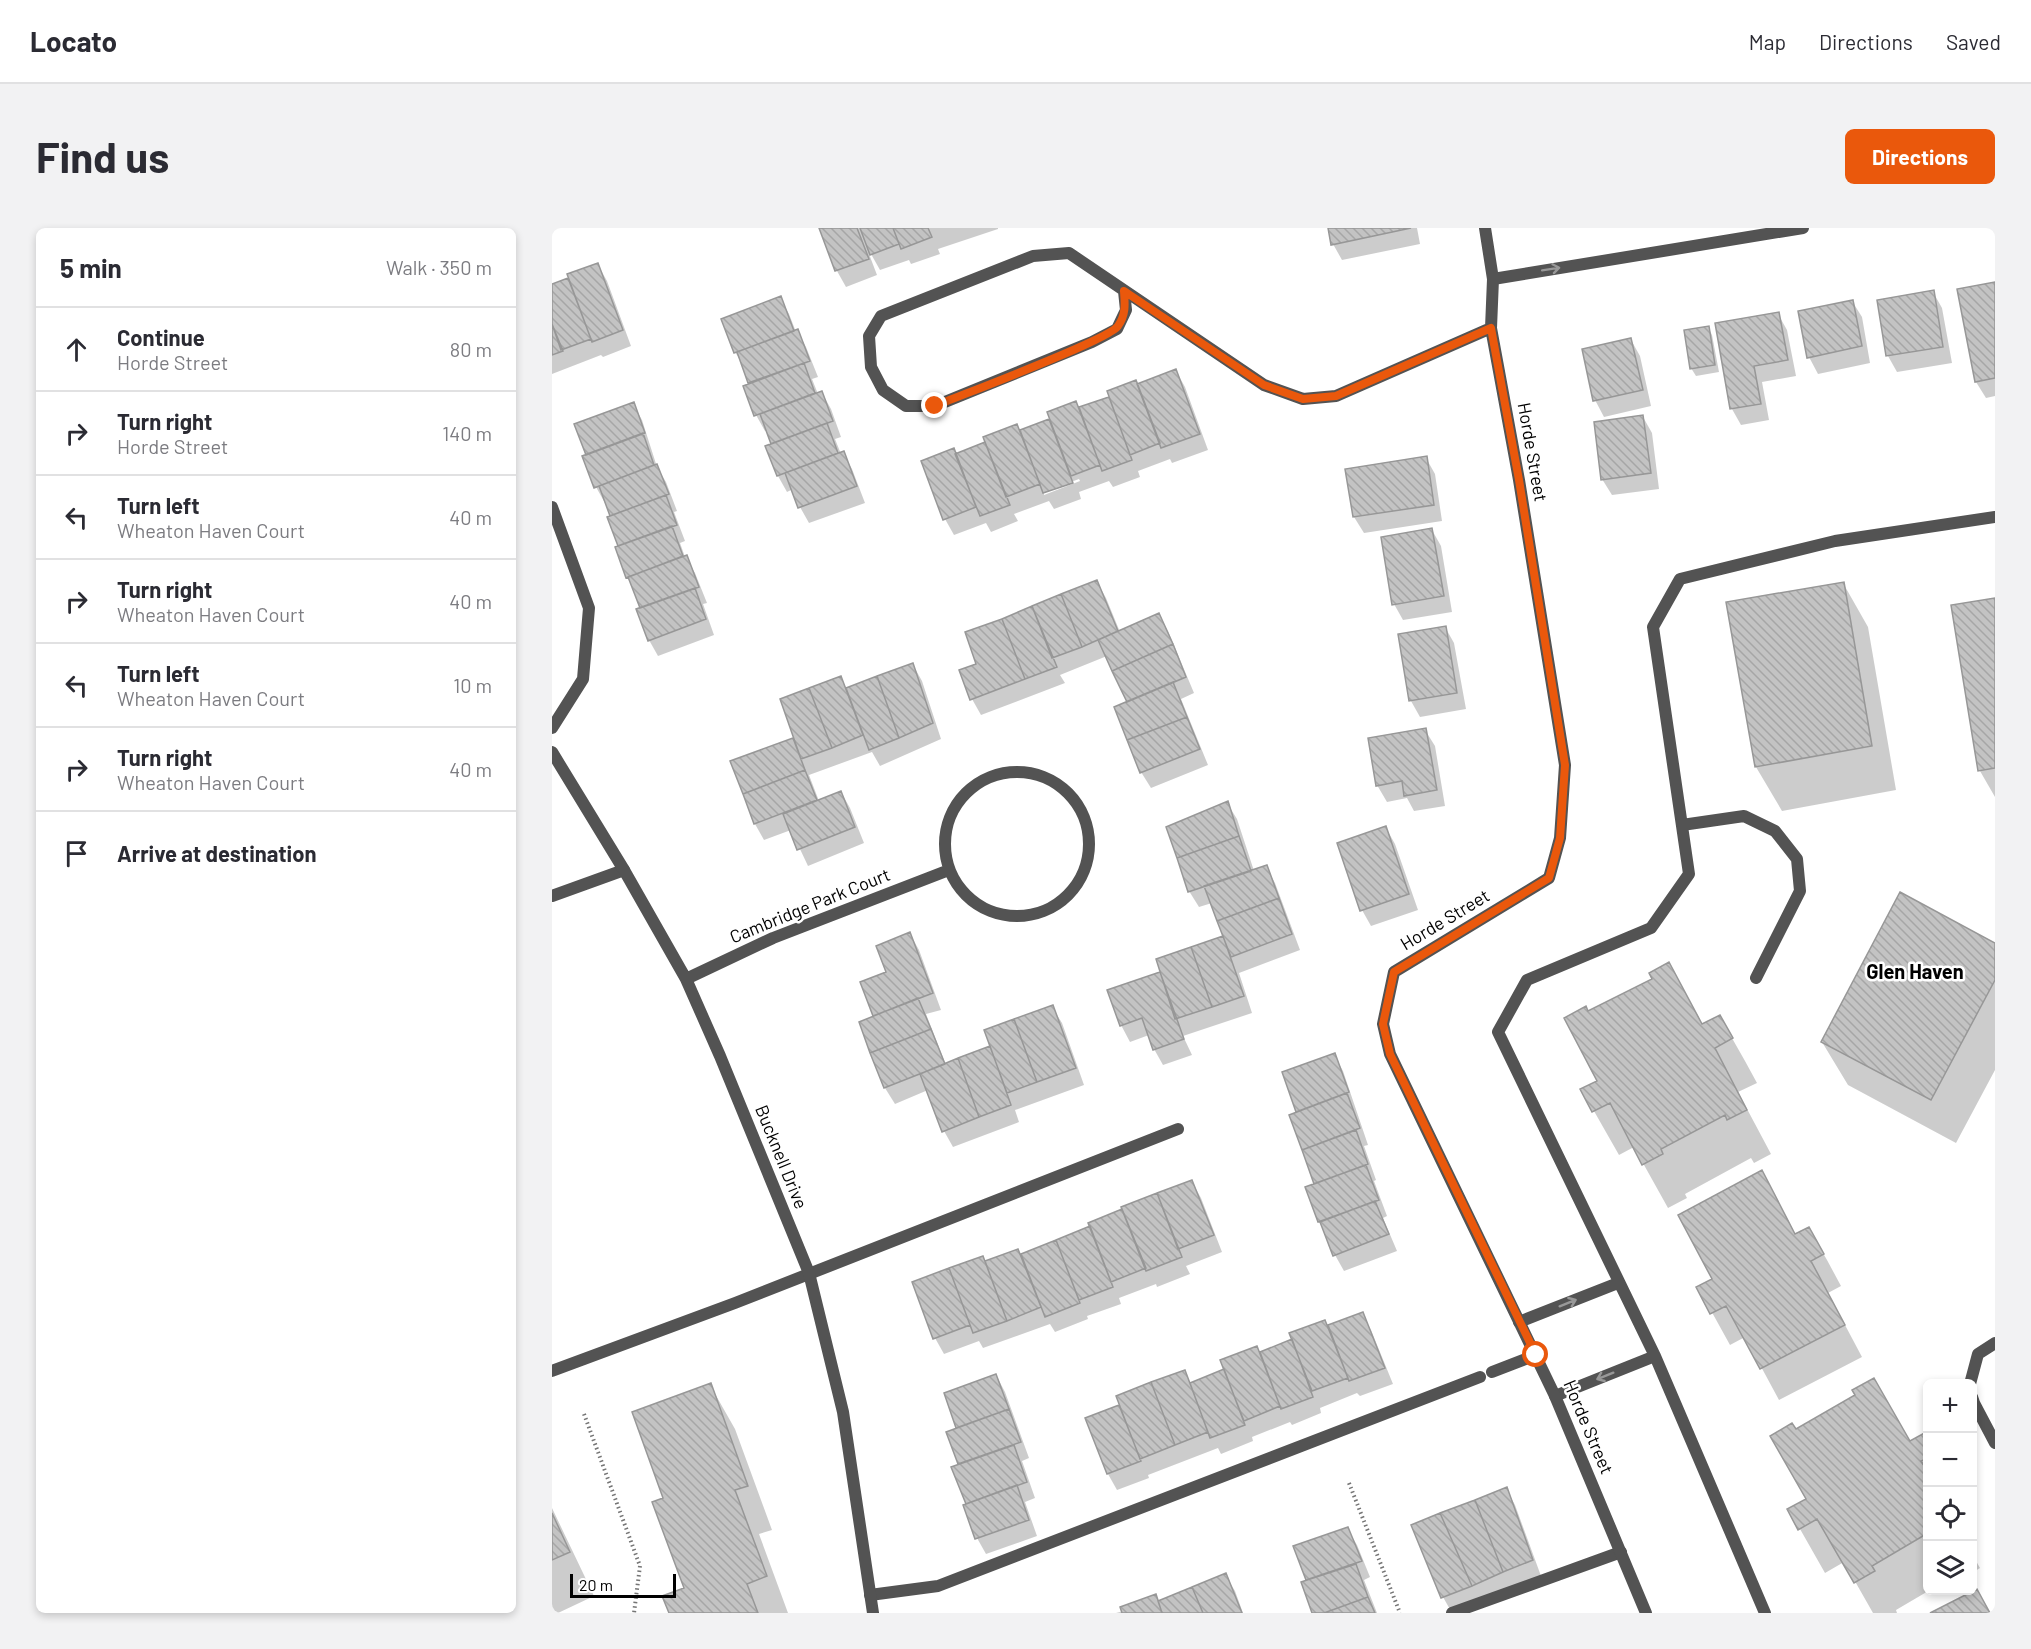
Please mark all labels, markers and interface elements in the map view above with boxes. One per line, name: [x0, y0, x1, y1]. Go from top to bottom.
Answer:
text: Locato: [30, 24, 117, 58]
text: Map: [1749, 29, 1786, 54]
text: Directions: [1819, 29, 1913, 54]
text: Saved: [1946, 29, 2001, 54]
button: Directions: [1845, 129, 1995, 184]
text: Find us: [36, 131, 169, 181]
text: 5 min: [60, 252, 122, 283]
text: Walk · 350 m: [386, 255, 492, 279]
one-way arrow: [1541, 263, 1560, 274]
text: Continue: [117, 324, 205, 350]
icon: ahead: [60, 333, 93, 366]
text: 80 m: [450, 337, 492, 361]
text: Horde Street: [117, 350, 228, 374]
route end: [921, 392, 947, 418]
street label: Horde Street: [1513, 401, 1553, 503]
text: Turn right: [117, 408, 212, 434]
icon: right: [60, 417, 93, 450]
text: 140 m: [442, 421, 492, 445]
text: Horde Street: [117, 434, 228, 458]
text: Turn left: [117, 492, 200, 518]
icon: left: [60, 501, 93, 534]
text: 40 m: [449, 505, 492, 529]
text: Wheaton Haven Court: [117, 518, 305, 542]
text: Turn right: [117, 576, 212, 602]
icon: right: [60, 585, 93, 618]
text: 40 m: [449, 589, 492, 613]
text: Wheaton Haven Court: [117, 602, 305, 626]
text: Turn left: [117, 660, 200, 686]
icon: left: [60, 669, 93, 702]
text: 10 m: [453, 673, 492, 697]
text: Wheaton Haven Court: [117, 686, 305, 710]
text: Turn right: [117, 744, 212, 770]
icon: right: [60, 753, 93, 786]
text: 40 m: [449, 757, 492, 781]
text: Wheaton Haven Court: [117, 770, 305, 794]
icon: arrive: [60, 837, 93, 870]
text: Arrive at destination: [117, 840, 316, 866]
street label: Cambridge Park Court: [726, 863, 893, 947]
street label: Horde Street: [1396, 884, 1493, 954]
district label: Glen Haven: [1866, 959, 1964, 983]
street label: Bucknell Drive: [751, 1101, 813, 1212]
one-way arrow: [1559, 1297, 1577, 1308]
route start: [1522, 1341, 1548, 1367]
one-way arrow: [1596, 1371, 1615, 1382]
street label: Horde Street: [1559, 1376, 1619, 1477]
map controls: [1923, 1379, 1977, 1595]
button: +: [1923, 1379, 1977, 1433]
button: −: [1923, 1433, 1977, 1487]
button: locate: [1923, 1487, 1977, 1541]
button: layers: [1923, 1541, 1977, 1595]
scale bar: [570, 1571, 676, 1598]
text: 20 m: [579, 1575, 613, 1594]

